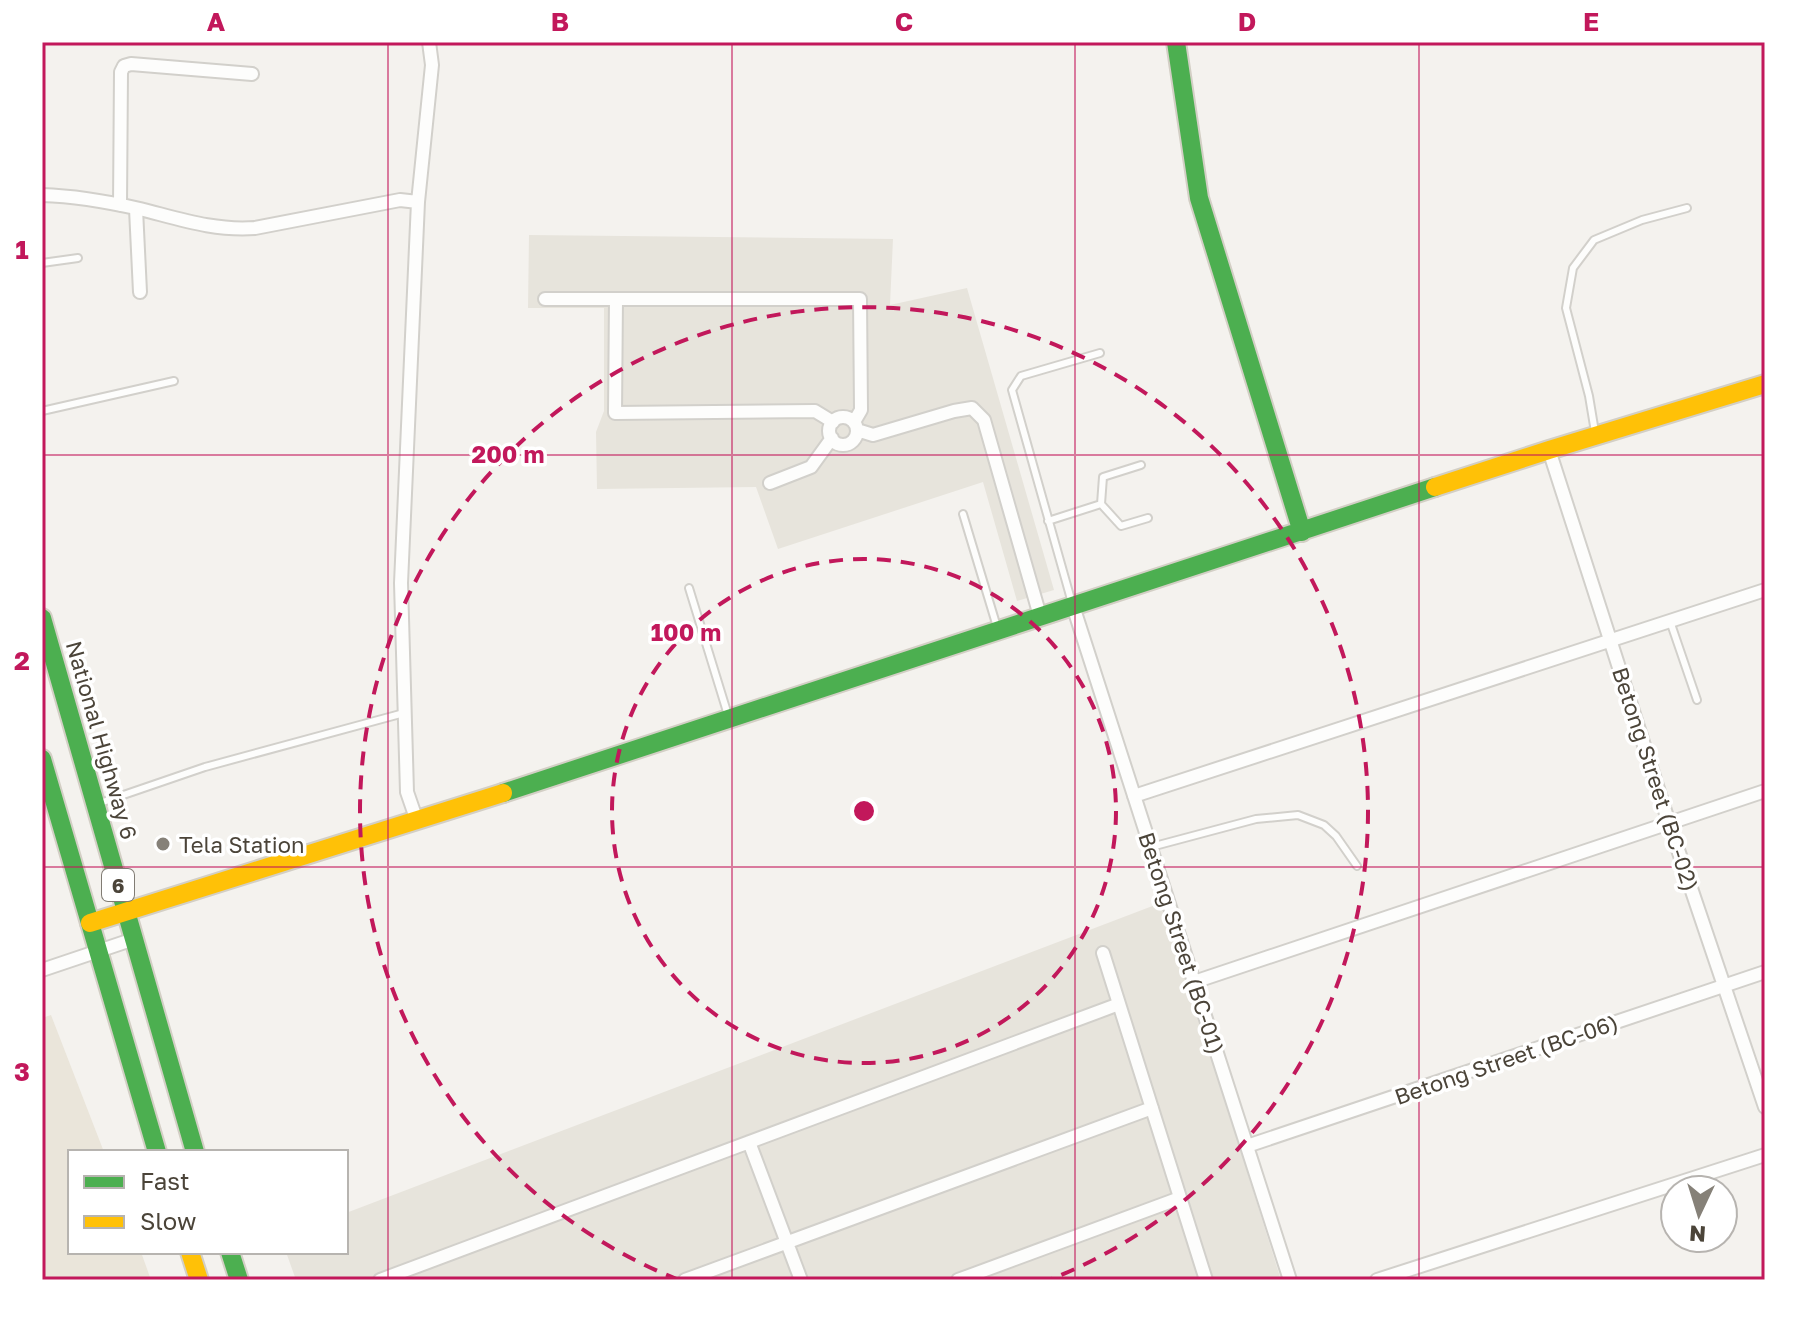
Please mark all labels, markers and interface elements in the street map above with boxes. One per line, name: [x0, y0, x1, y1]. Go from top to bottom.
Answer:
text: A: [207, 6, 226, 37]
text: B: [551, 6, 569, 37]
text: C: [895, 6, 913, 37]
text: D: [1238, 6, 1256, 37]
text: E: [1583, 6, 1599, 37]
text: 1: [15, 234, 29, 265]
text: 200 m: [472, 439, 544, 468]
text: 100 m: [651, 617, 721, 646]
street label: National Highway 6: [61, 638, 143, 842]
text: 2: [14, 645, 30, 676]
street label: Betong Street (BC-02): [1607, 664, 1705, 894]
centre of rings: [850, 797, 878, 825]
street label: Betong Street (BC-01): [1133, 829, 1231, 1057]
place label: Tela Station: [179, 831, 304, 858]
marker: Tela Station: [154, 835, 172, 853]
road number: 6: [102, 869, 134, 901]
street label: Betong Street (BC-06): [1391, 1008, 1621, 1110]
text: 3: [14, 1056, 30, 1087]
legend: [68, 1150, 348, 1254]
text: Fast: [140, 1166, 190, 1195]
north arrow: [1659, 1174, 1739, 1254]
text: Slow: [140, 1206, 196, 1235]
text: N: [1688, 1220, 1707, 1249]

